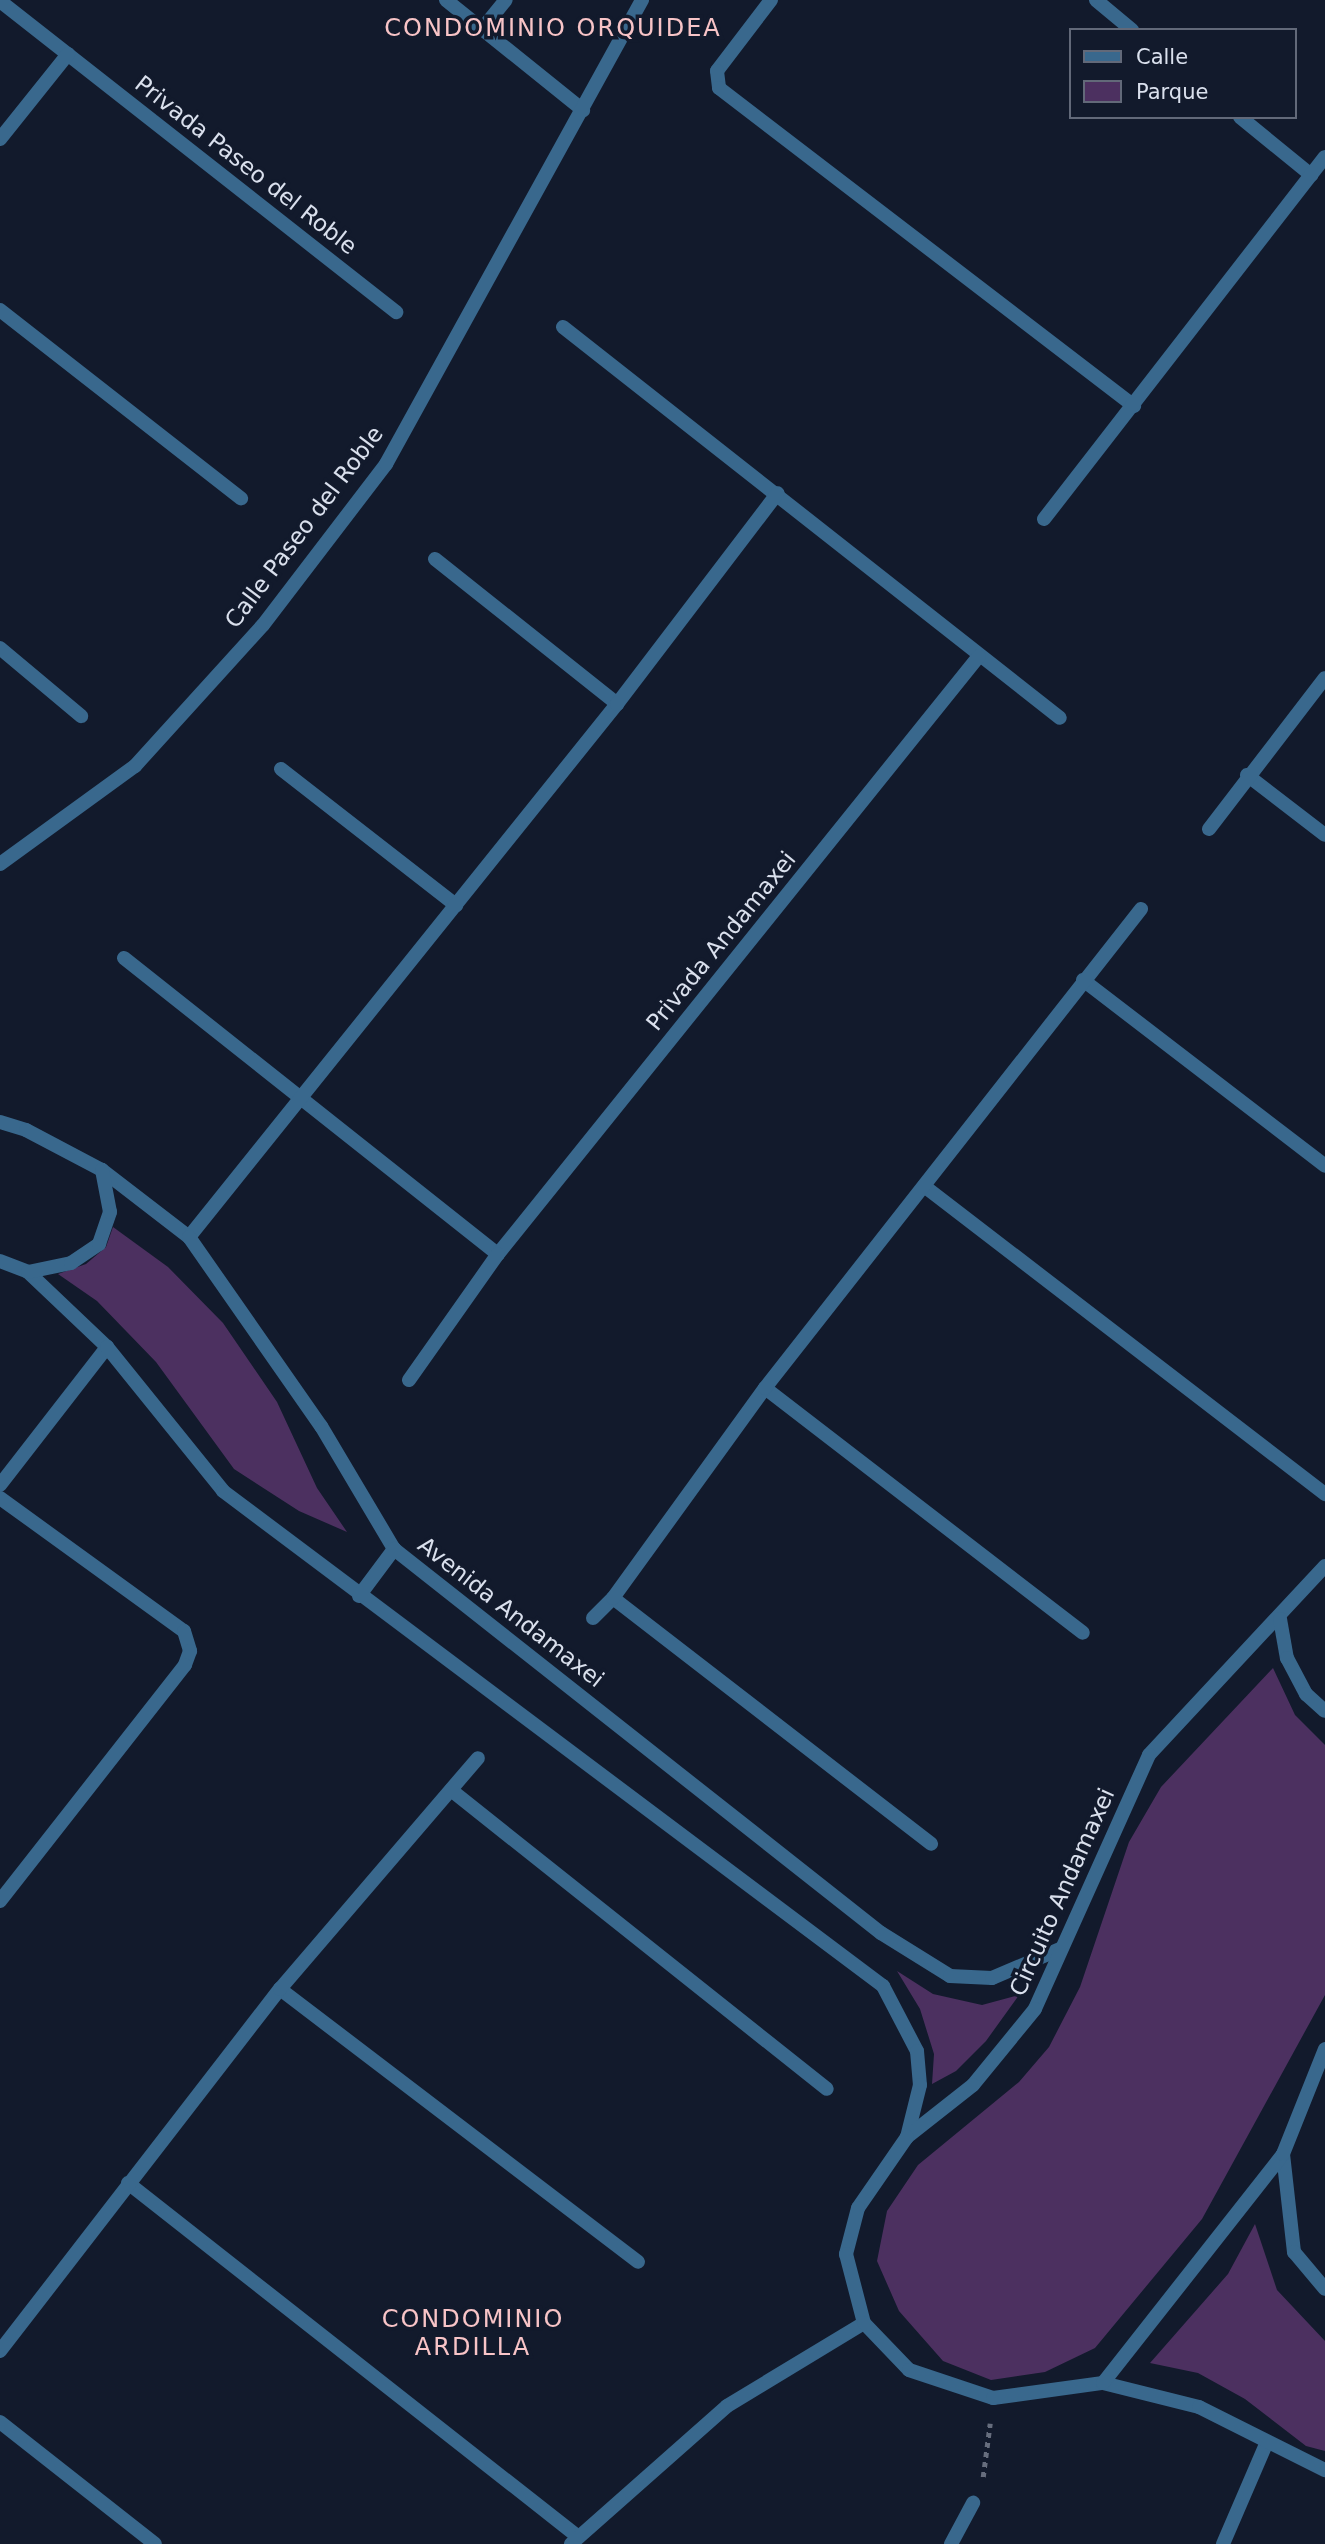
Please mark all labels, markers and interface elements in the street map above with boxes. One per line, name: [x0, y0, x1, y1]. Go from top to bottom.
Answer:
district label: CONDOMINIO ORQUIDEA: [387, 15, 719, 43]
legend: [1070, 28, 1297, 119]
text: Calle: [1136, 45, 1188, 69]
street label: Privada Paseo del Roble: [130, 70, 362, 260]
text: Parque: [1136, 80, 1208, 104]
street label: Calle Paseo del Roble: [219, 421, 389, 633]
street label: Privada Andamaxei: [640, 846, 802, 1036]
street label: Avenida Andamaxei: [413, 1531, 609, 1693]
street label: Circuito Andamaxei: [1004, 1784, 1120, 2000]
district label: CONDOMINIO ARDILLA: [383, 2306, 563, 2362]

